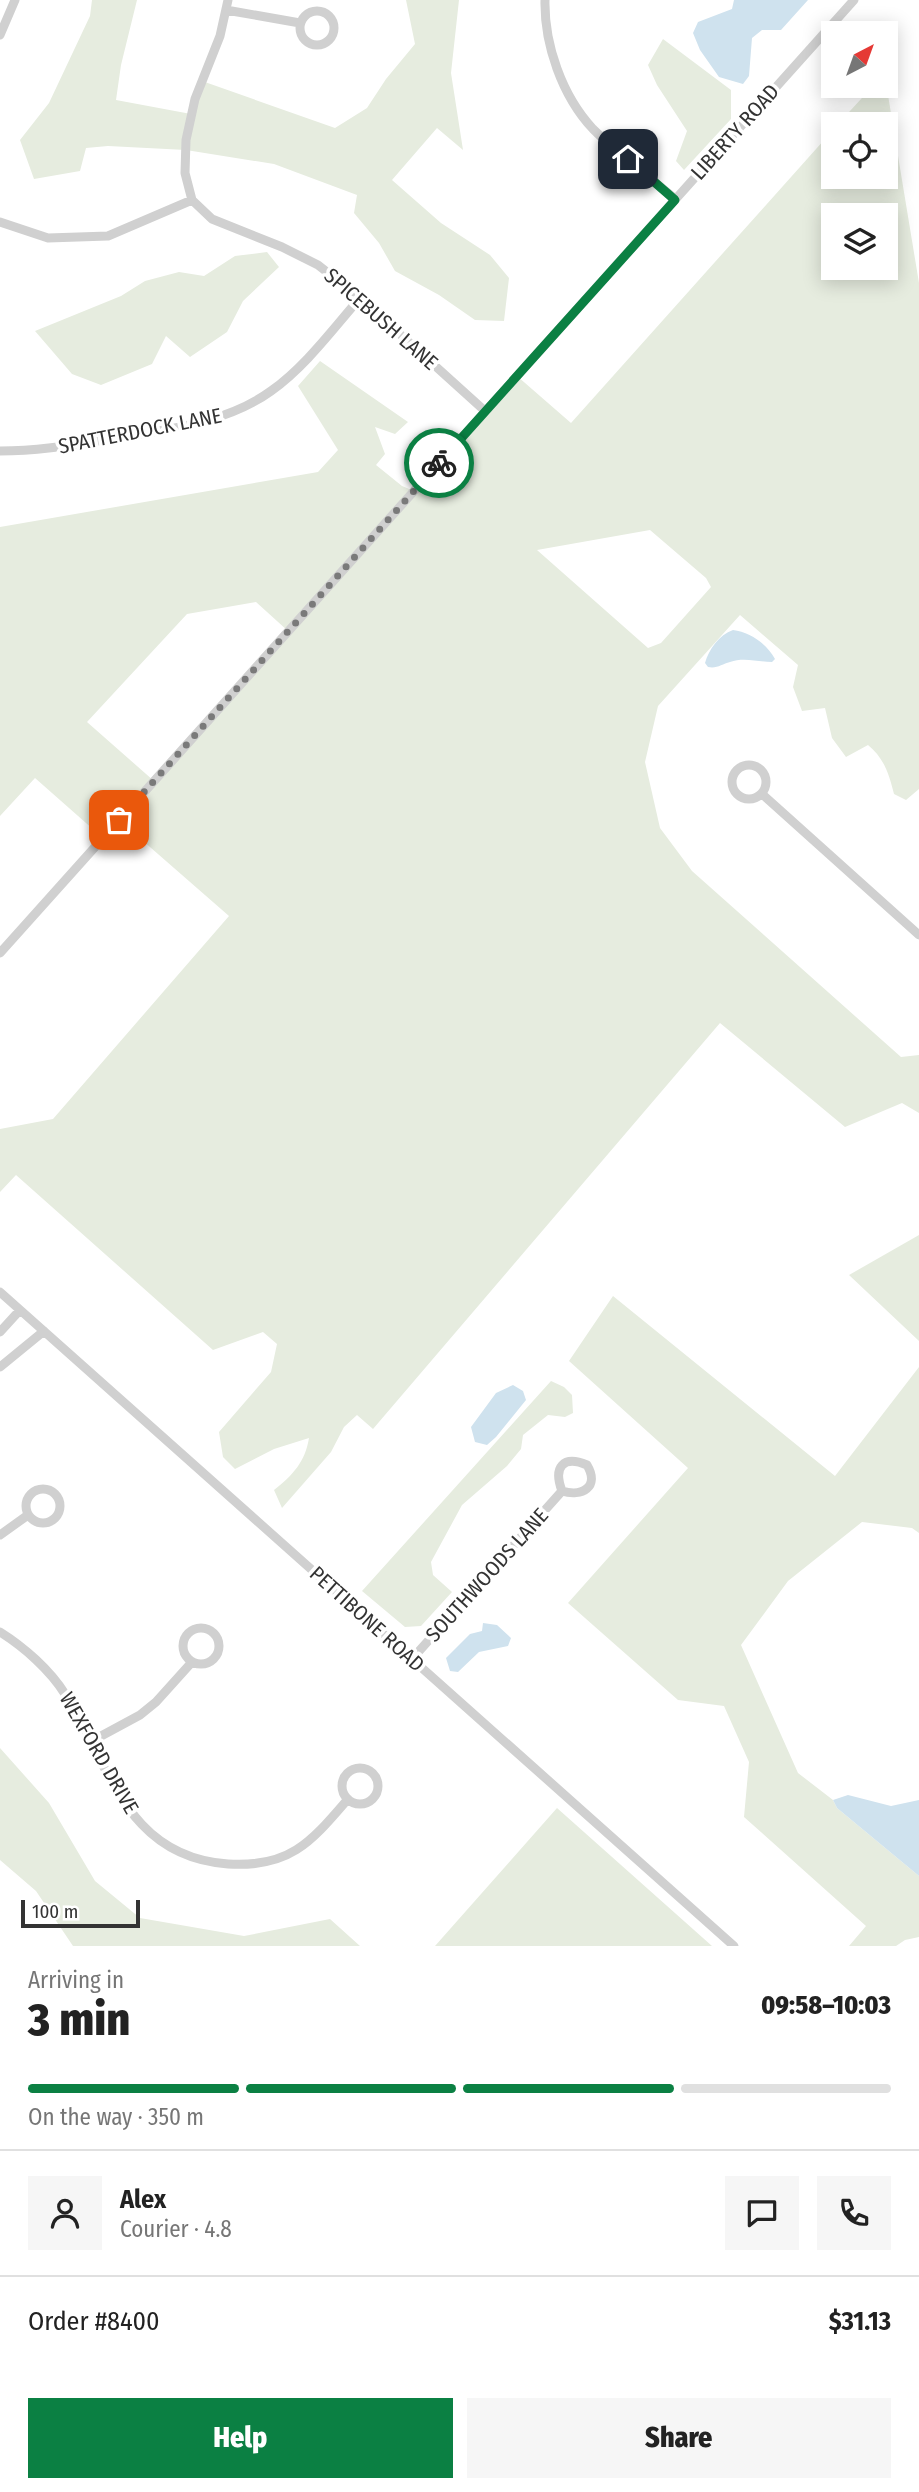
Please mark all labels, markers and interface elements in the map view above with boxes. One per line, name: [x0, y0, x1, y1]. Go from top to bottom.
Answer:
north arrow: [821, 21, 898, 98]
map controls: [821, 21, 898, 280]
street label: LIBERTY ROAD: [685, 79, 785, 185]
button: locate: [821, 112, 898, 189]
pin: [598, 129, 658, 189]
icon: home: [609, 140, 647, 178]
button: layers: [821, 203, 898, 280]
street label: SPICEBUSH LANE: [319, 263, 443, 376]
street label: SPATTERDOCK LANE: [56, 402, 224, 460]
courier: [404, 428, 474, 498]
icon: bike: [420, 444, 458, 482]
pin: [89, 790, 149, 850]
icon: bag: [100, 801, 138, 839]
street label: SOUTHWOODS LANE: [420, 1503, 554, 1647]
street label: PETTIBONE ROAD: [304, 1561, 430, 1677]
street label: WEXFORD DRIVE: [54, 1688, 144, 1819]
scale bar: [21, 1897, 140, 1929]
text: 100 m: [32, 1900, 78, 1923]
text: Arriving in: [28, 1966, 124, 1994]
text: 09:58–10:03: [761, 1990, 891, 2021]
text: 3 min: [28, 1992, 130, 2047]
text: On the way · 350 m: [28, 2103, 204, 2131]
button: person: [28, 2176, 102, 2250]
button: chat: [725, 2176, 799, 2250]
button: phone: [817, 2176, 891, 2250]
text: Alex: [120, 2184, 166, 2215]
text: Courier · 4.8: [120, 2215, 232, 2243]
text: Order #8400: [28, 2306, 160, 2337]
text: $31.13: [829, 2306, 891, 2337]
button: Help: [28, 2398, 453, 2478]
button: Share: [467, 2398, 891, 2478]

